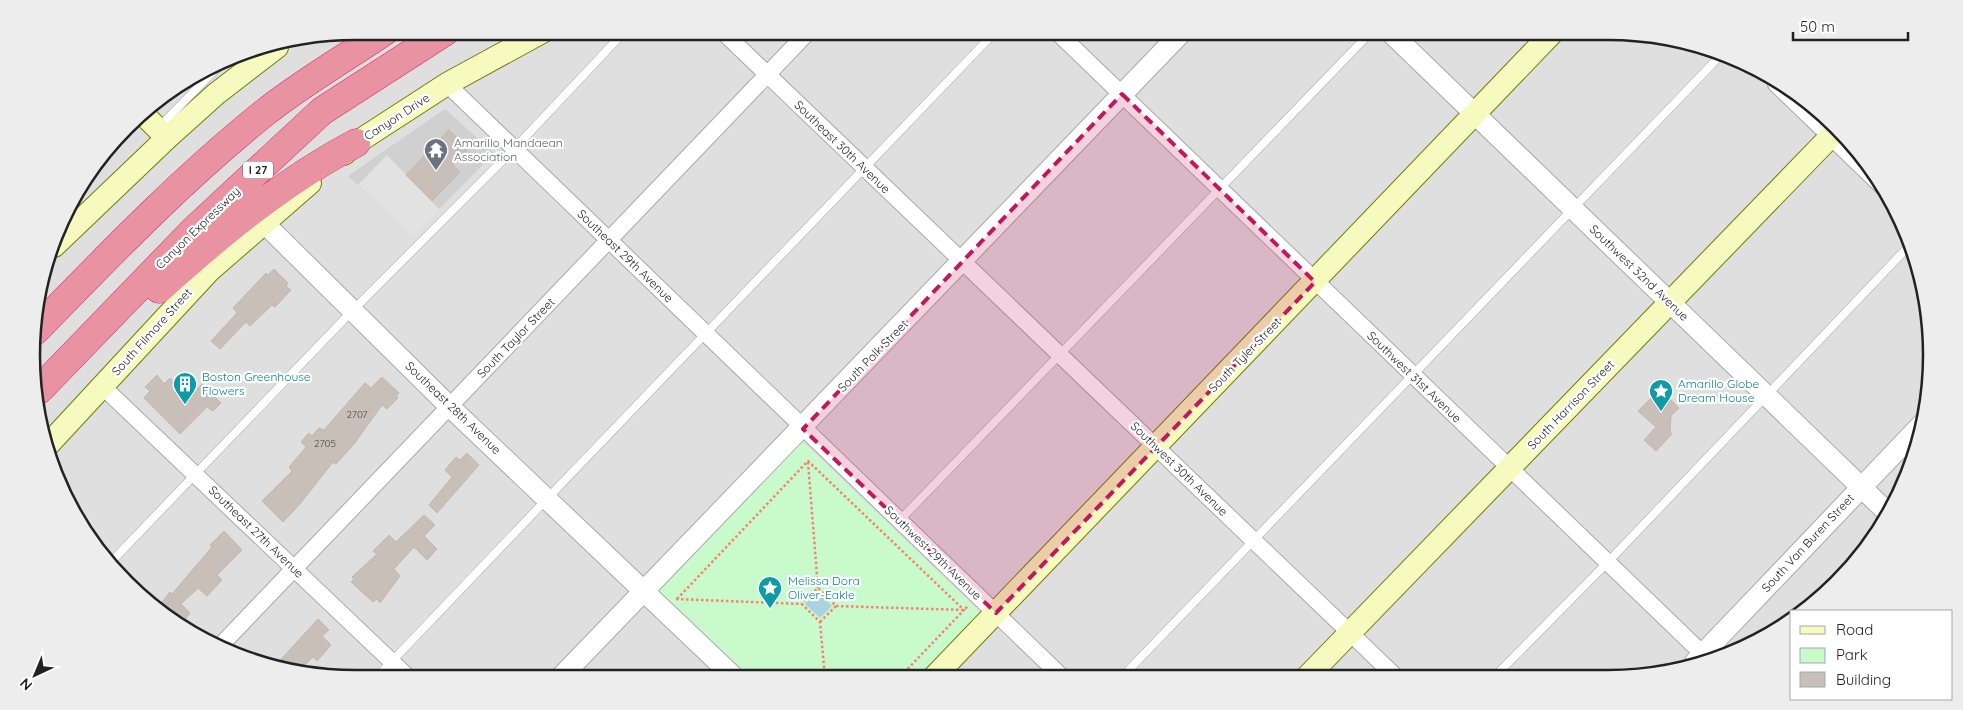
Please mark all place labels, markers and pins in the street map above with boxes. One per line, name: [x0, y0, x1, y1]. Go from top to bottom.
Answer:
place label: Amarillo Mandaean Association: [454, 135, 563, 164]
temple icon: Amarillo Mandaean Association: [423, 137, 449, 171]
place label: Boston Greenhouse Flowers: [202, 369, 311, 398]
building icon: Boston Greenhouse Flowers: [172, 371, 198, 405]
place label: Amarillo Globe Dream House: [1678, 376, 1760, 405]
place icon: Amarillo Globe Dream House: [1648, 378, 1674, 412]
place label: Melissa Dora Oliver-Eakle: [788, 573, 860, 602]
place icon: Melissa Dora Oliver-Eakle: [757, 575, 783, 609]

